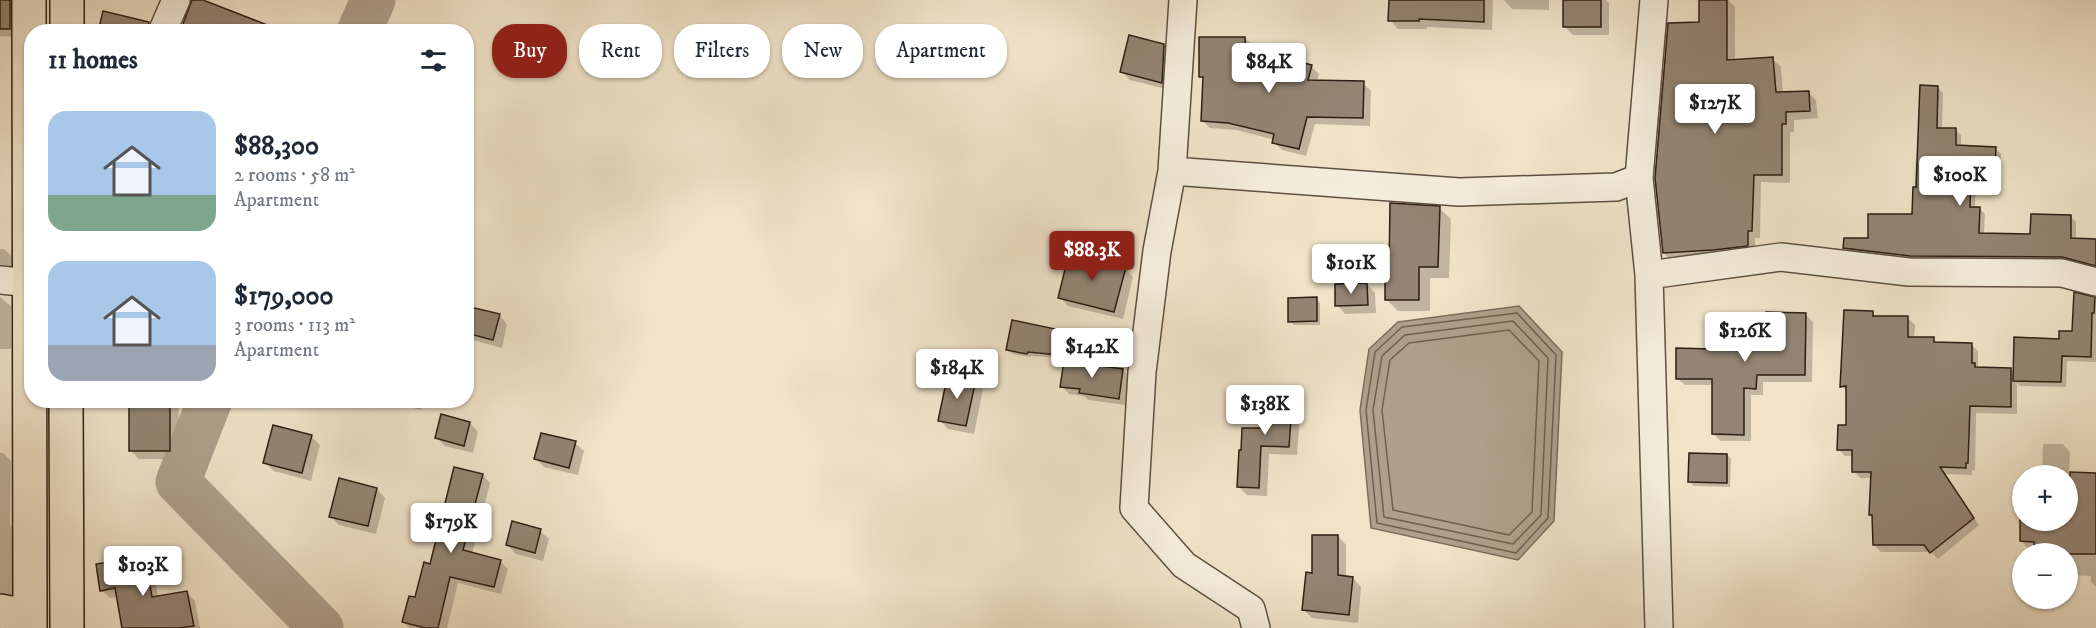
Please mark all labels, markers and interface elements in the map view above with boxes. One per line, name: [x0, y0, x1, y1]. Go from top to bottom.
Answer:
chip: Buy: [492, 24, 567, 78]
chip: Rent: [579, 24, 662, 78]
chip: Filters: [674, 24, 770, 78]
chip: New: [782, 24, 863, 78]
chip: Apartment: [875, 24, 1007, 78]
pin: $84K: [1233, 43, 1305, 94]
text: 11 homes: [48, 44, 138, 77]
icon: filters: [417, 44, 450, 77]
text: $84K: [1246, 50, 1292, 75]
pin: $127K: [1673, 84, 1757, 135]
text: $127K: [1689, 91, 1741, 116]
text: $88,300: [234, 130, 319, 163]
icon: home: [96, 135, 168, 207]
pin: $100K: [1918, 156, 2002, 207]
text: 2 rooms · 58 m²: [234, 163, 355, 188]
text: $100K: [1933, 163, 1987, 188]
text: Apartment: [234, 188, 319, 213]
pin: $88.3K: [1043, 231, 1141, 282]
text: $88.3K: [1063, 238, 1121, 263]
pin: $101K: [1309, 244, 1393, 295]
text: $101K: [1326, 251, 1376, 276]
text: $179,000: [234, 280, 333, 313]
icon: home: [96, 285, 168, 357]
pin: $126K: [1703, 312, 1787, 363]
text: 3 rooms · 113 m²: [234, 313, 355, 338]
text: $126K: [1719, 319, 1771, 344]
pin: $142K: [1050, 328, 1134, 379]
text: $142K: [1065, 335, 1119, 360]
text: Apartment: [234, 338, 319, 363]
pin: $184K: [915, 349, 999, 400]
text: $184K: [930, 356, 984, 381]
pin: $138K: [1223, 385, 1307, 436]
text: $138K: [1240, 392, 1290, 417]
map controls: [2012, 465, 2078, 609]
button: +: [2012, 465, 2078, 531]
pin: $179K: [409, 503, 493, 554]
text: $179K: [425, 510, 477, 535]
button: −: [2012, 543, 2078, 609]
pin: $103K: [101, 546, 185, 597]
text: $103K: [118, 553, 168, 578]

